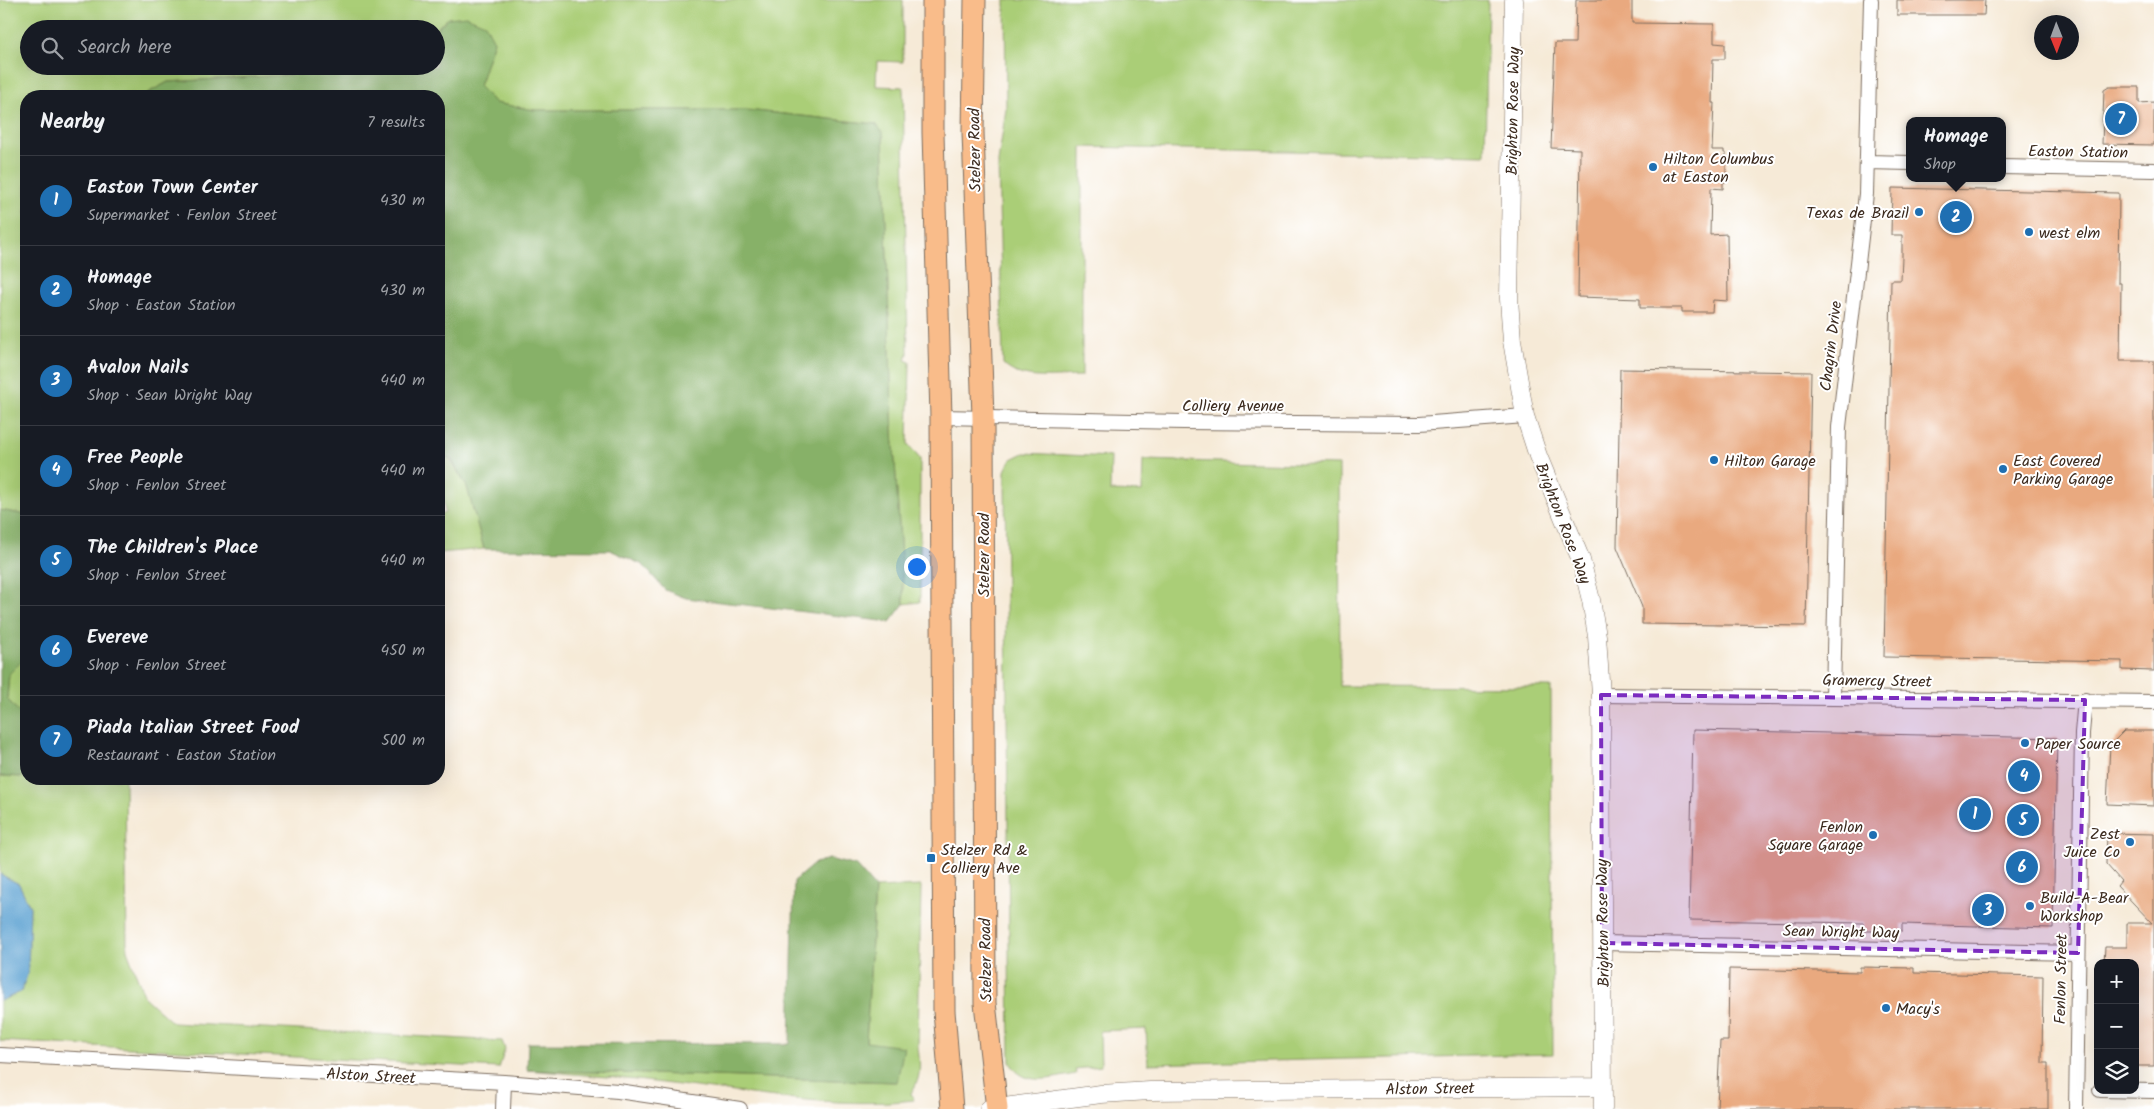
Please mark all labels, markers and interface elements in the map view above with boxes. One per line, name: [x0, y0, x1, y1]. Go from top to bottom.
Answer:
north arrow: [2034, 15, 2079, 60]
search box: [20, 20, 445, 75]
text: Search here: [78, 33, 172, 63]
icon: search: [38, 34, 66, 62]
street label: Brighton Rose Way: [1500, 46, 1527, 175]
pin: 7: [2105, 100, 2137, 138]
text: Nearby: [40, 106, 105, 139]
street label: Stelzer Road: [962, 107, 989, 192]
text: 7 results: [367, 110, 425, 135]
popup: [1906, 117, 2006, 182]
text: Homage: [1924, 122, 1988, 152]
street label: Easton Station: [2028, 139, 2128, 166]
place label: Hilton Columbus at Easton: [1663, 147, 1774, 190]
text: Shop: [1924, 152, 1956, 177]
marker: Hilton Columbus at Easton: [1647, 161, 1659, 173]
text: Easton Town Center: [87, 173, 258, 203]
text: 1: [54, 188, 58, 213]
text: 430 m: [380, 188, 425, 213]
pin: 2: [1940, 198, 1972, 236]
place label: Texas de Brazil: [1806, 201, 1909, 226]
text: Supermarket · Fenlon Street: [87, 203, 277, 228]
marker: Texas de Brazil: [1913, 206, 1925, 218]
place label: west elm: [2039, 221, 2101, 246]
marker: west elm: [2023, 226, 2035, 238]
text: Homage: [87, 263, 152, 293]
text: 2: [51, 278, 61, 303]
text: 430 m: [380, 278, 425, 303]
text: Shop · Easton Station: [87, 293, 236, 318]
street label: Chagrin Drive: [1814, 300, 1849, 393]
text: Avalon Nails: [87, 353, 189, 383]
text: 3: [52, 368, 60, 393]
text: 440 m: [380, 368, 425, 393]
text: Shop · Sean Wright Way: [87, 383, 252, 408]
street label: Colliery Avenue: [1182, 394, 1284, 419]
text: Free People: [87, 443, 183, 473]
place label: Hilton Garage: [1724, 449, 1816, 474]
place label: East Covered Parking Garage: [2013, 449, 2113, 492]
marker: Hilton Garage: [1708, 454, 1720, 466]
text: 4: [52, 458, 60, 483]
text: 440 m: [380, 458, 425, 483]
street label: Brighton Rose Way: [1528, 459, 1597, 588]
marker: East Covered Parking Garage: [1997, 463, 2009, 475]
text: Shop · Fenlon Street: [87, 473, 226, 498]
street label: Stelzer Road: [972, 512, 997, 597]
text: The Children's Place: [87, 533, 258, 563]
text: 5: [52, 548, 60, 573]
text: 440 m: [380, 548, 425, 573]
your location: [904, 554, 930, 580]
text: Shop · Fenlon Street: [87, 563, 226, 588]
text: Evereve: [87, 623, 148, 653]
text: 6: [52, 638, 60, 663]
text: 450 m: [380, 638, 425, 663]
text: Shop · Fenlon Street: [87, 653, 226, 678]
street label: Gramercy Street: [1822, 668, 1933, 695]
text: Piada Italian Street Food: [87, 713, 299, 743]
text: 7: [52, 728, 60, 753]
text: 500 m: [381, 728, 425, 753]
place label: Paper Source: [2035, 732, 2121, 757]
marker: Paper Source: [2019, 737, 2031, 749]
text: Restaurant · Easton Station: [87, 743, 276, 768]
pin: 4: [2008, 757, 2040, 795]
pin: 1: [1959, 795, 1991, 833]
pin: 5: [2007, 801, 2039, 839]
place label: Fenlon Square Garage: [1768, 815, 1863, 858]
place label: Zest Juice Co: [2063, 822, 2121, 865]
marker: Fenlon Square Garage: [1867, 829, 1879, 841]
marker: Zest Juice Co: [2124, 836, 2136, 848]
place label: Stelzer Rd & Colliery Ave: [941, 838, 1028, 881]
pin: 6: [2006, 848, 2038, 886]
marker: Stelzer Rd & Colliery Ave: [925, 852, 937, 864]
street label: Brighton Rose Way: [1590, 858, 1617, 987]
place label: Build-A-Bear Workshop: [2040, 886, 2130, 929]
pin: 3: [1972, 891, 2004, 929]
marker: Build-A-Bear Workshop: [2024, 900, 2036, 912]
street label: Stelzer Road: [973, 917, 1000, 1002]
street label: Sean Wright Way: [1783, 919, 1900, 946]
street label: Fenlon Street: [2048, 933, 2075, 1025]
map controls: [2094, 959, 2139, 1094]
button: +: [2094, 959, 2139, 1004]
place label: Macy's: [1896, 997, 1940, 1022]
marker: Macy's: [1880, 1002, 1892, 1014]
button: −: [2094, 1004, 2139, 1049]
button: layers: [2094, 1049, 2139, 1094]
street label: Alston Street: [326, 1062, 417, 1091]
street label: Alston Street: [1385, 1076, 1476, 1103]

